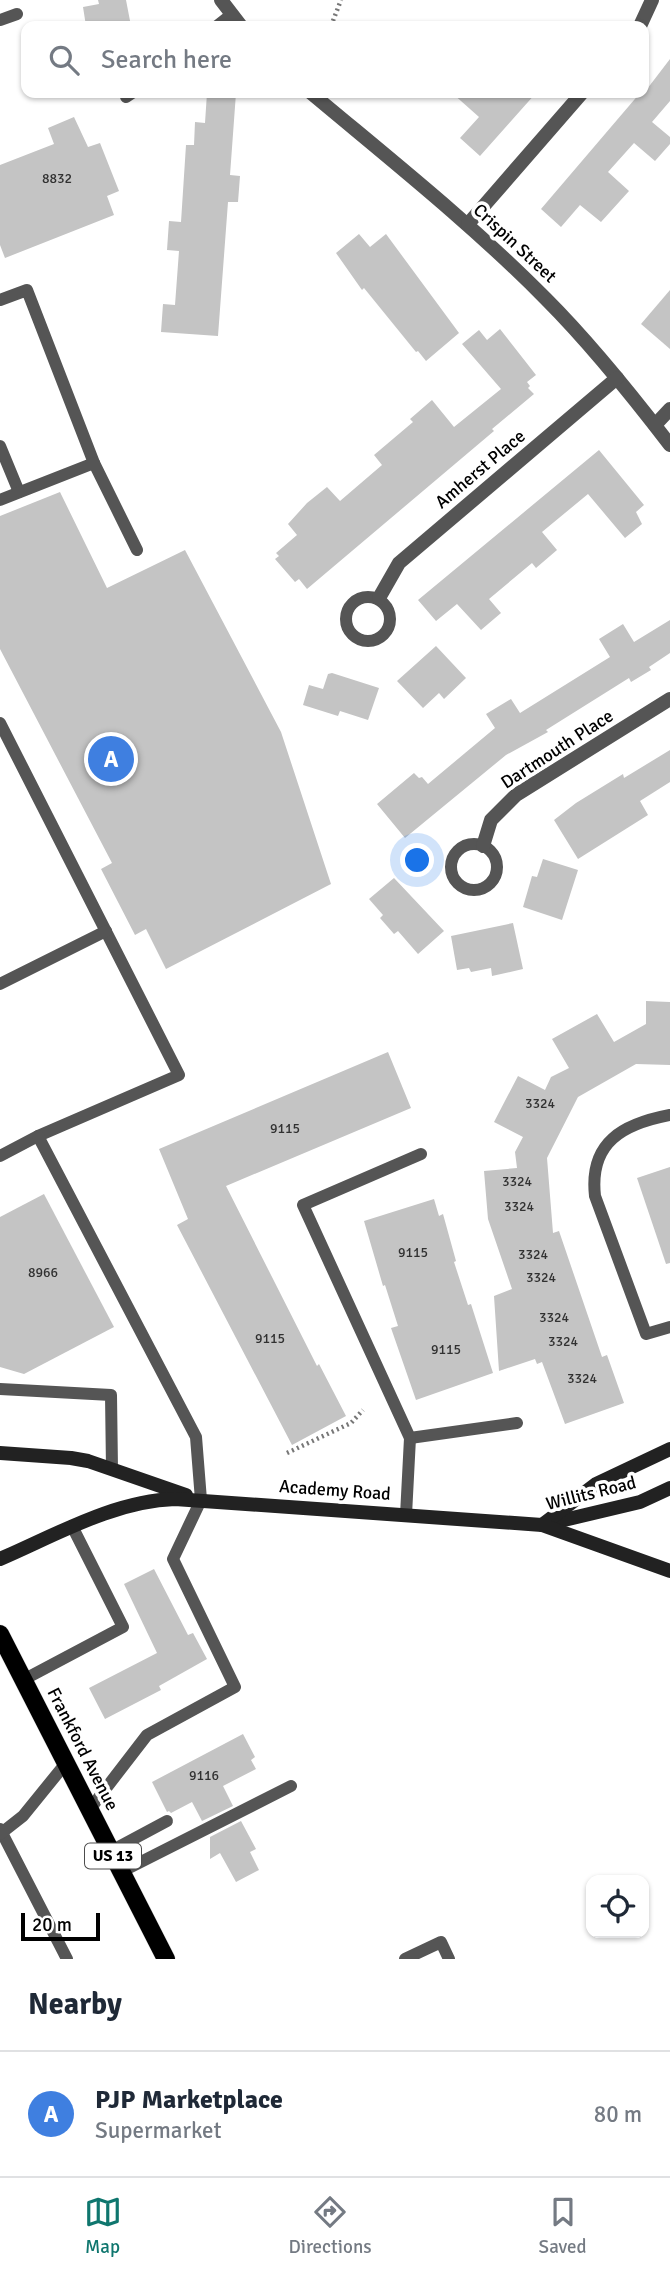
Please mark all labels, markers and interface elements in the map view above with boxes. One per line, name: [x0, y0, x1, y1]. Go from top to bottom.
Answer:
search box: [21, 21, 649, 98]
icon: search: [45, 41, 83, 79]
text: Search here: [101, 44, 232, 76]
house number: 8832: [42, 170, 72, 187]
street label: Crispin Street: [469, 199, 561, 287]
street label: Amherst Place: [430, 425, 530, 513]
street label: Dartmouth Place: [497, 705, 617, 793]
pin: A: [88, 733, 134, 785]
your location: [400, 843, 434, 877]
house number: 3324: [525, 1095, 556, 1112]
house number: 9115: [270, 1120, 300, 1137]
house number: 3324: [502, 1173, 533, 1190]
house number: 3324: [504, 1198, 535, 1215]
house number: 9115: [398, 1244, 428, 1261]
house number: 3324: [518, 1246, 549, 1263]
house number: 8966: [28, 1264, 58, 1281]
house number: 3324: [526, 1269, 557, 1286]
house number: 3324: [539, 1309, 570, 1326]
house number: 9115: [255, 1330, 285, 1347]
house number: 3324: [548, 1333, 579, 1350]
house number: 9115: [431, 1341, 461, 1358]
house number: 3324: [567, 1370, 598, 1387]
street label: Willits Road: [544, 1471, 638, 1515]
street label: Academy Road: [278, 1475, 392, 1505]
street label: Frankford Avenue: [43, 1684, 123, 1814]
house number: 9116: [189, 1767, 219, 1784]
road number: US 13: [85, 1844, 141, 1868]
map controls: [586, 1875, 649, 1938]
button: locate: [586, 1875, 649, 1938]
scale bar: [21, 1910, 100, 1942]
text: 20 m: [32, 1913, 72, 1937]
text: Nearby: [28, 1986, 122, 2023]
text: PJP Marketplace: [95, 2084, 283, 2116]
text: A: [44, 2100, 58, 2129]
text: 80 m: [594, 2100, 642, 2129]
text: Supermarket: [95, 2116, 222, 2145]
tab: Map: [84, 2193, 122, 2259]
tab: Directions: [289, 2193, 372, 2259]
tab: Saved: [539, 2193, 586, 2259]

